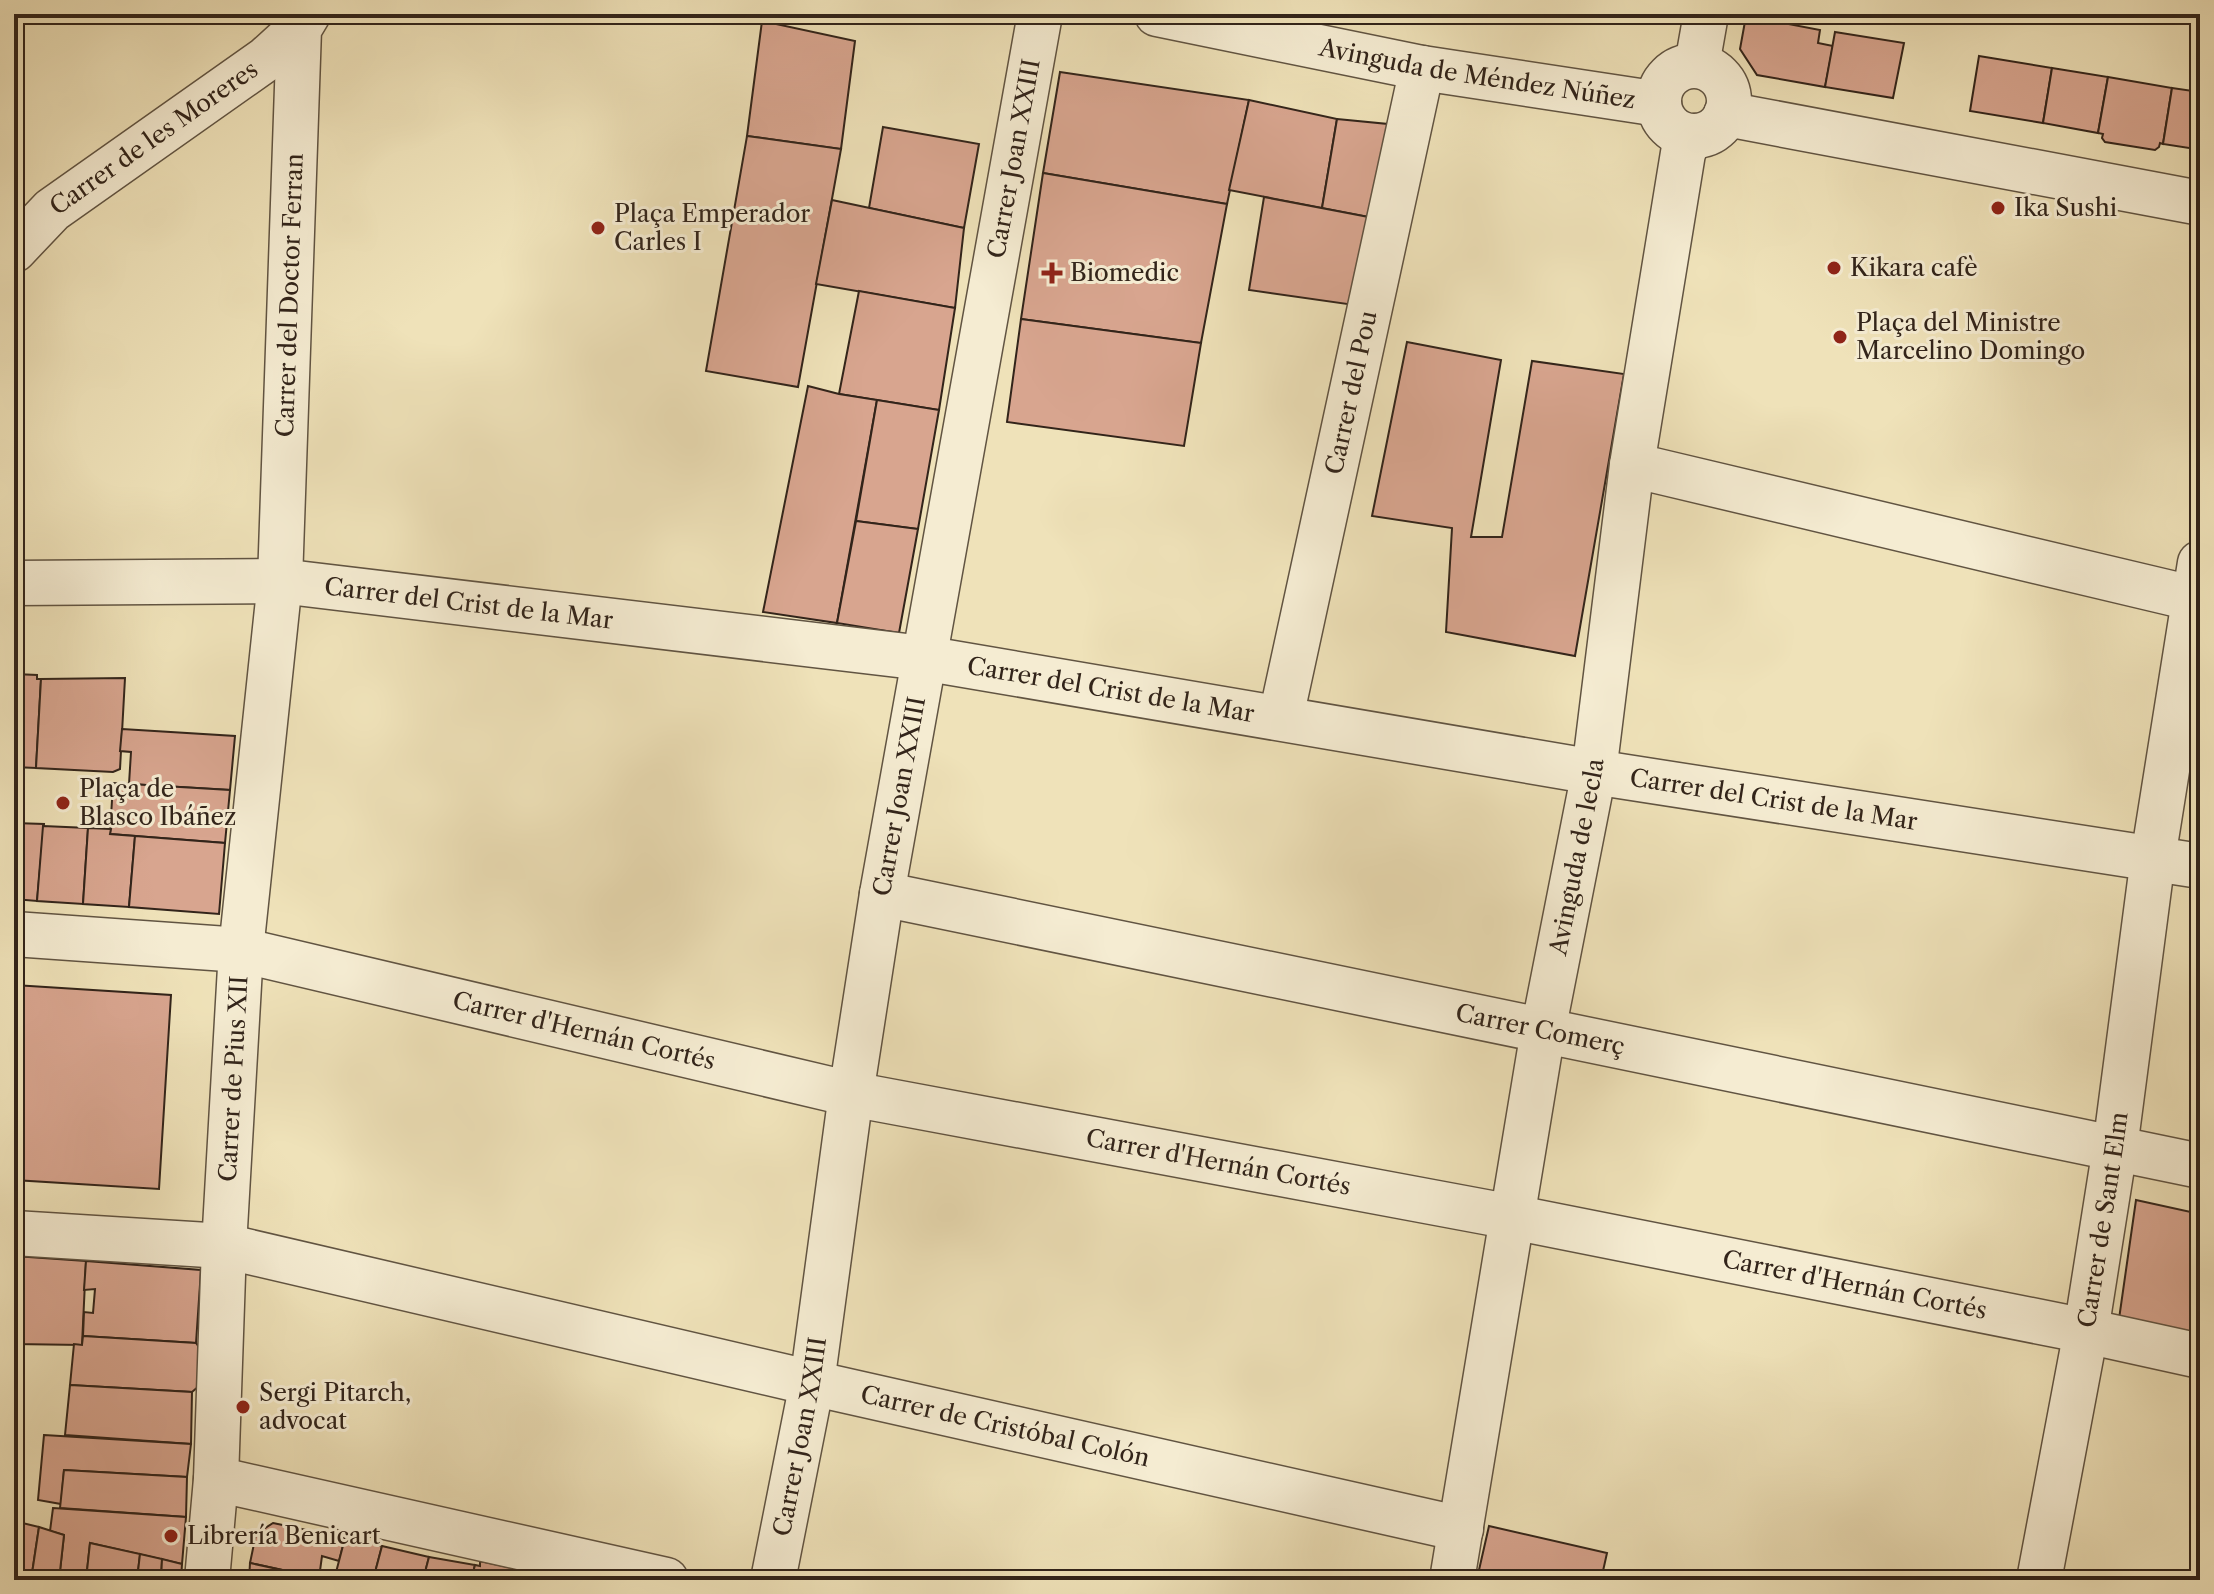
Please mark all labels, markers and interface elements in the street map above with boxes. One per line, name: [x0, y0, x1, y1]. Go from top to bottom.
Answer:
street label: Avinguda de Méndez Núñez: [1316, 32, 1638, 114]
street label: Carrer de les Moreres: [44, 54, 263, 221]
street label: Carrer Joan XXIII: [981, 57, 1046, 260]
street label: Carrer del Doctor Ferran: [270, 153, 309, 438]
place label: Ika Sushi: [2014, 193, 2117, 222]
place label: Plaça Emperador Carles I: [614, 199, 810, 256]
marker: Ika Sushi: [1989, 199, 2007, 217]
marker: Plaça Emperador Carles I: [589, 219, 607, 237]
place label: Kikara cafè: [1850, 253, 1978, 282]
place label: Biomedic: [1070, 258, 1179, 287]
marker: Kikara cafè: [1825, 259, 1843, 277]
marker: Biomedic: [1041, 262, 1063, 284]
street label: Carrer del Pou: [1319, 308, 1383, 477]
place label: Plaça del Ministre Marcelino Domingo: [1856, 308, 2085, 365]
marker: Plaça del Ministre Marcelino Domingo: [1831, 328, 1849, 346]
street label: Carrer del Crist de la Mar: [323, 571, 615, 635]
street label: Carrer del Crist de la Mar: [965, 651, 1256, 728]
street label: Carrer Joan XXIII: [867, 694, 931, 898]
street label: Avinguda de lecla: [1543, 756, 1610, 959]
street label: Carrer del Crist de la Mar: [1628, 763, 1920, 836]
place label: Plaça de Blasco Ibáñez: [79, 774, 236, 831]
marker: Plaça de Blasco Ibáñez: [54, 794, 72, 812]
street label: Carrer de Pius XII: [213, 975, 253, 1183]
street label: Carrer d'Hernán Cortés: [450, 985, 718, 1075]
street label: Carrer Comerç: [1453, 998, 1628, 1061]
street label: Carrer de Sant Elm: [2072, 1110, 2134, 1330]
street label: Carrer d'Hernán Cortés: [1084, 1123, 1353, 1201]
street label: Carrer d'Hernán Cortés: [1720, 1244, 1989, 1325]
street label: Carrer Joan XXIII: [767, 1335, 832, 1539]
place label: Sergi Pitarch, advocat: [259, 1378, 411, 1435]
street label: Carrer de Cristóbal Colón: [858, 1379, 1152, 1472]
marker: Sergi Pitarch, advocat: [234, 1398, 252, 1416]
place label: Librería Benicart: [187, 1521, 381, 1550]
marker: Librería Benicart: [162, 1527, 180, 1545]

